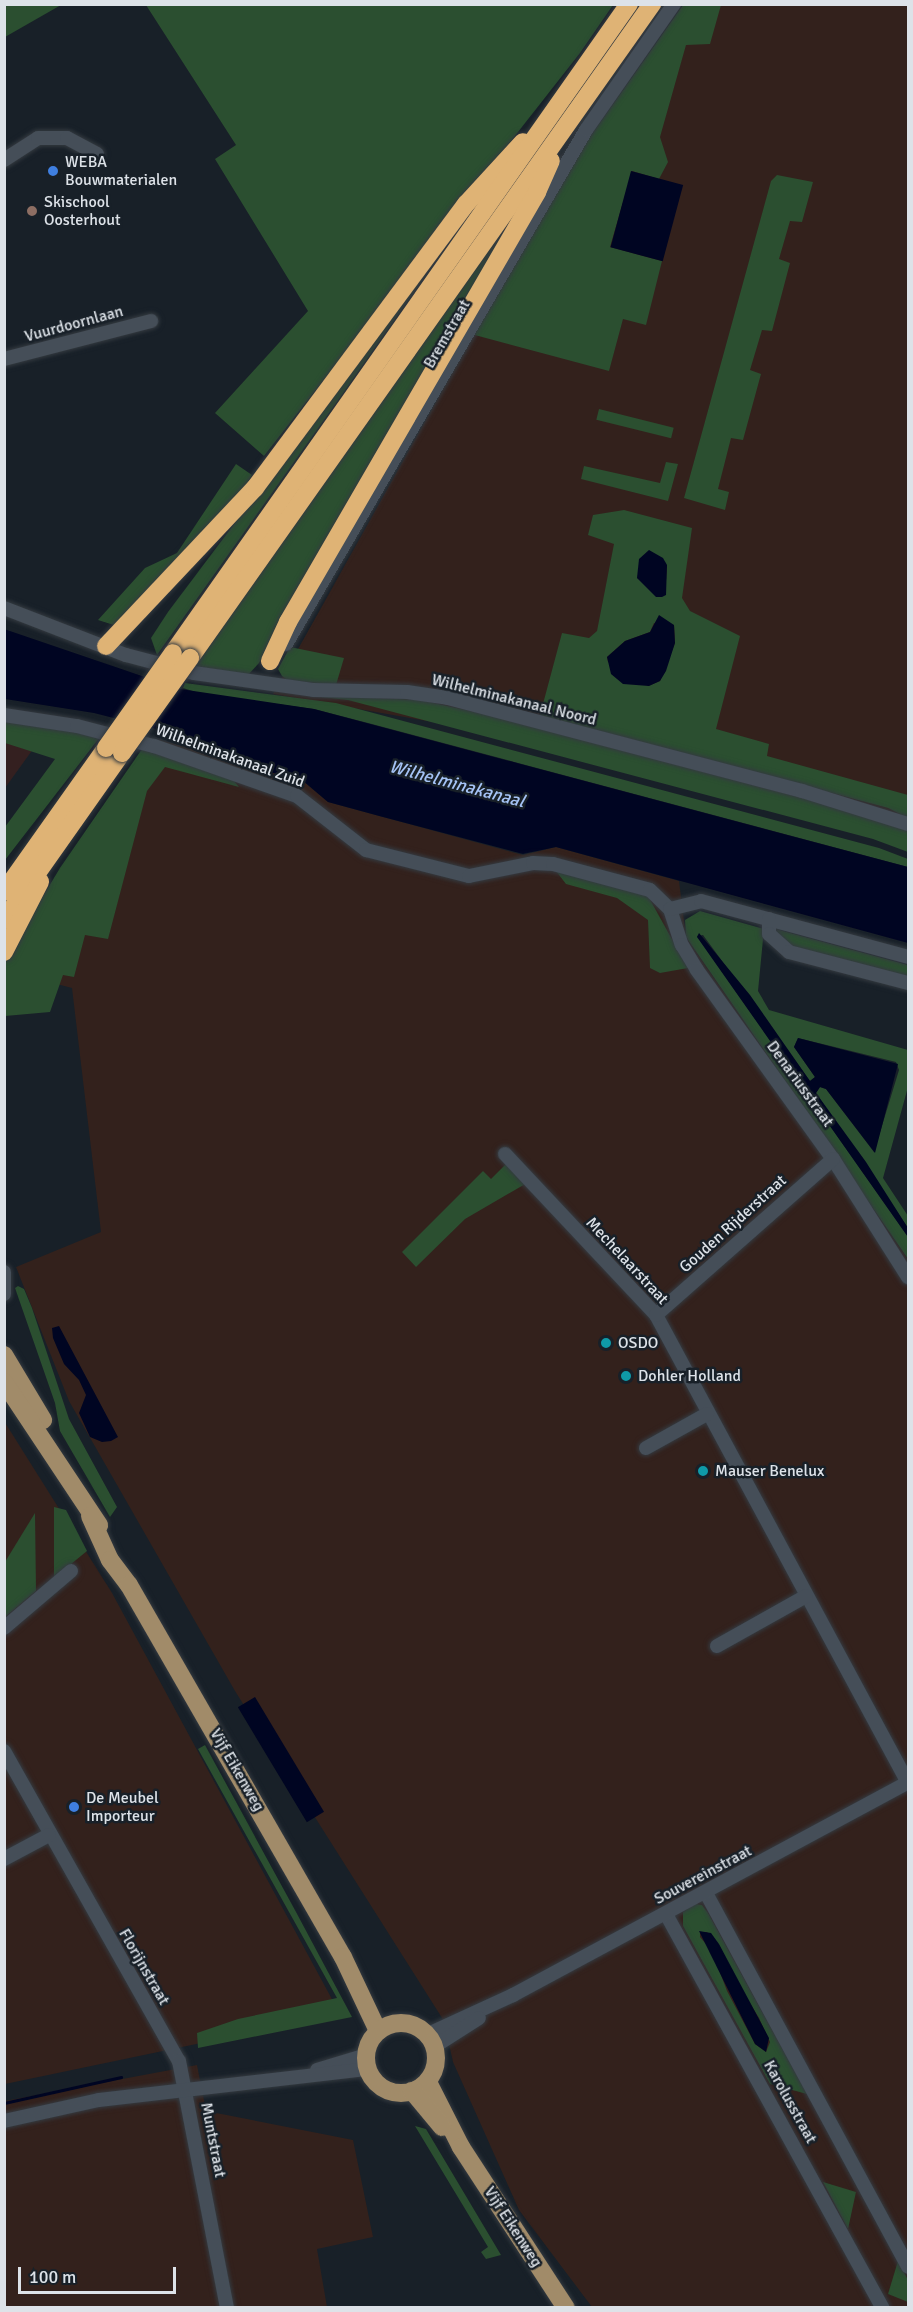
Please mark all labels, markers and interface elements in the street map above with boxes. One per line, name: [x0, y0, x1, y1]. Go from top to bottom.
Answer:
place label: WEBA Bouwmaterialen: [65, 152, 177, 190]
marker: WEBA Bouwmaterialen: [46, 164, 60, 178]
place label: Skischool Oosterhout: [44, 192, 121, 230]
marker: Skischool Oosterhout: [25, 204, 39, 218]
street label: Bremstraat: [420, 296, 474, 372]
street label: Vuurdoornlaan: [23, 302, 125, 346]
street label: Wilhelminakanaal Noord: [430, 670, 598, 730]
street label: Wilhelminakanaal Zuid: [153, 720, 307, 792]
water label: Wilhelminakanaal: [387, 756, 527, 812]
street label: Denariusstraat: [762, 1037, 838, 1131]
street label: Gouden Rijderstraat: [676, 1171, 790, 1277]
street label: Mechelaarstraat: [582, 1213, 672, 1309]
place label: OSDO: [618, 1333, 658, 1353]
marker: OSDO: [599, 1336, 613, 1350]
place label: Dohler Holland: [638, 1366, 741, 1386]
marker: Dohler Holland: [619, 1369, 633, 1383]
place label: Mauser Benelux: [715, 1461, 824, 1481]
marker: Mauser Benelux: [696, 1464, 710, 1478]
street label: Vijf Eikenweg: [206, 1725, 268, 1815]
place label: De Meubel Importeur: [86, 1788, 159, 1826]
marker: De Meubel Importeur: [67, 1800, 81, 1814]
street label: Souvereinstraat: [651, 1841, 755, 1909]
street label: Florijnstraat: [114, 1925, 174, 2009]
street label: Karolusstraat: [759, 2057, 821, 2147]
street label: Muntstraat: [196, 2101, 230, 2179]
street label: Vijf Eikenweg: [480, 2183, 546, 2271]
scale bar: [21, 2255, 178, 2293]
text: 100 m: [29, 2266, 76, 2288]

